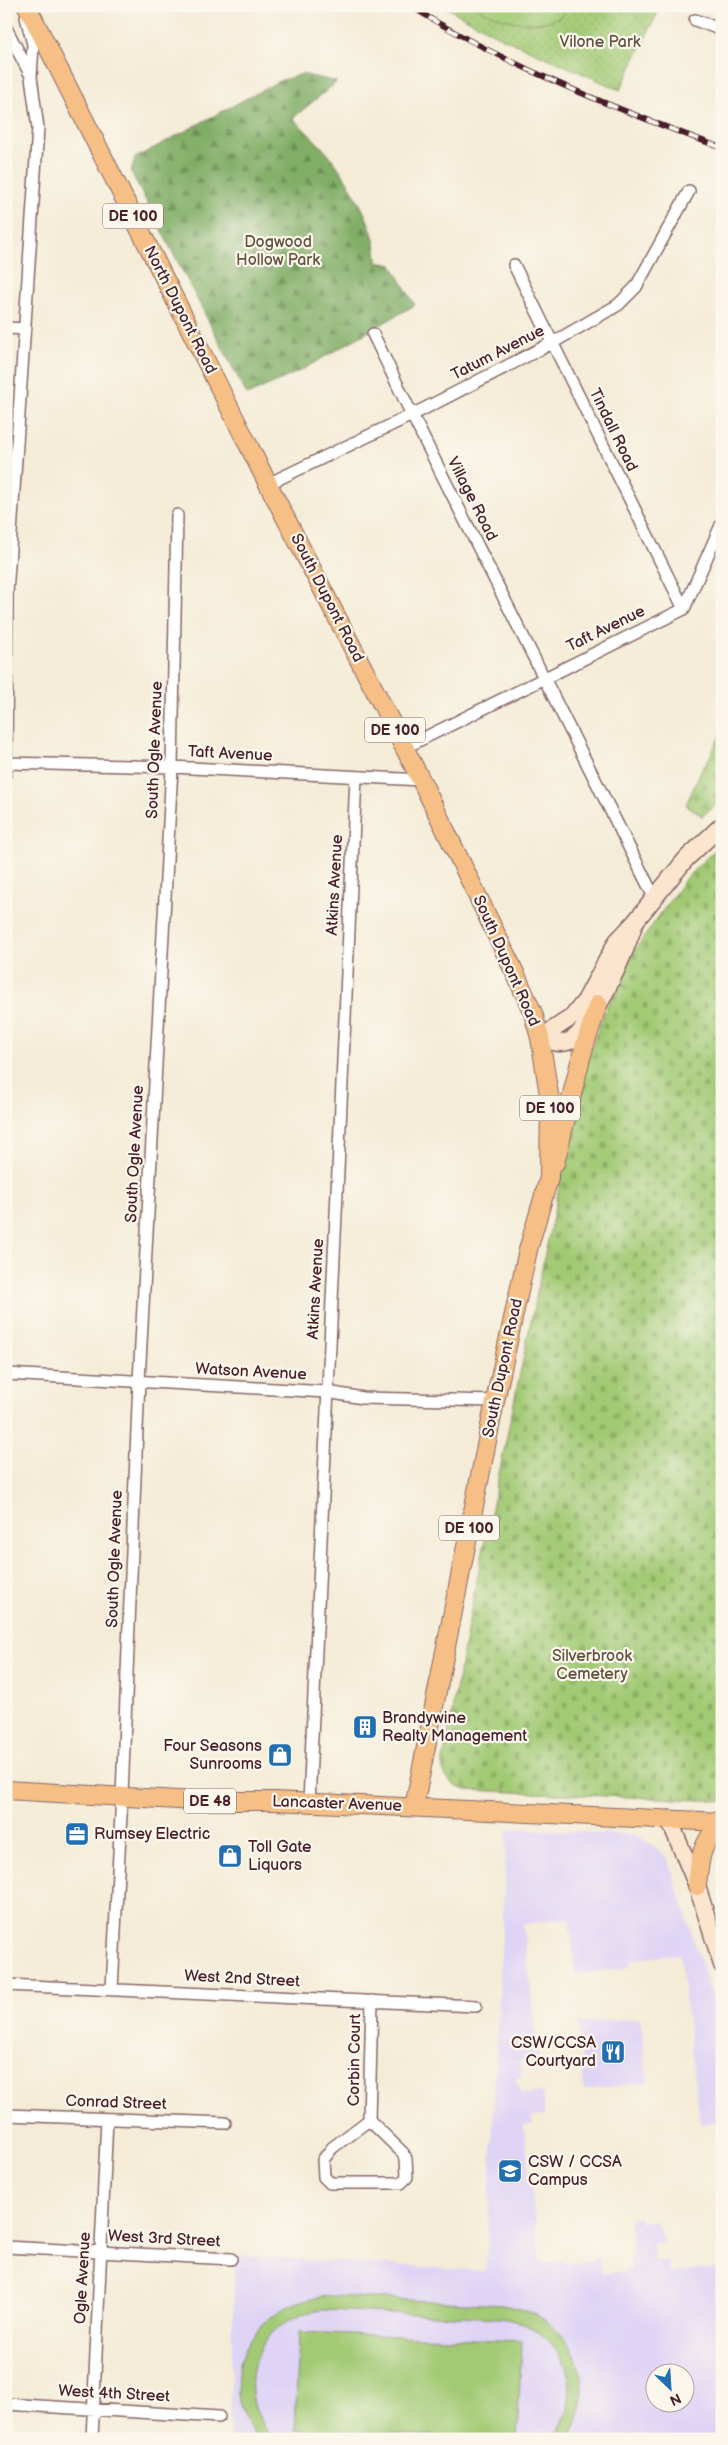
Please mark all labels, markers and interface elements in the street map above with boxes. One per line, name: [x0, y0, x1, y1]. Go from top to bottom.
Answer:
park label: Vilone Park: [559, 33, 641, 52]
road number: DE 100: [103, 204, 163, 228]
park label: Dogwood Hollow Park: [236, 233, 320, 270]
street label: North Dupont Road: [140, 243, 220, 377]
street label: Tatum Avenue: [448, 321, 548, 385]
street label: Tindall Road: [585, 385, 641, 475]
street label: Village Road: [443, 454, 501, 544]
street label: South Dupont Road: [286, 531, 368, 665]
street label: Taft Avenue: [564, 602, 649, 656]
street label: South Ogle Avenue: [143, 680, 167, 819]
road number: DE 100: [365, 718, 425, 742]
street label: Taft Avenue: [187, 742, 273, 766]
street label: Atkins Avenue: [323, 833, 347, 936]
street label: South Dupont Road: [469, 893, 543, 1029]
street label: South Ogle Avenue: [122, 1084, 148, 1223]
road number: DE 100: [520, 1096, 580, 1120]
street label: Atkins Avenue: [304, 1237, 328, 1340]
street label: South Dupont Road: [479, 1297, 527, 1439]
street label: Watson Avenue: [195, 1360, 308, 1384]
street label: South Ogle Avenue: [103, 1489, 127, 1628]
road number: DE 100: [439, 1516, 499, 1540]
park label: Silverbrook Cemetery: [552, 1647, 632, 1684]
place label: Brandywine Realty Management: [382, 1709, 527, 1746]
building icon: Brandywine Realty Management: [352, 1714, 378, 1740]
place label: Four Seasons Sunrooms: [163, 1737, 262, 1774]
shop icon: Four Seasons Sunrooms: [267, 1742, 293, 1768]
road number: DE 48: [184, 1788, 236, 1814]
street label: Lancaster Avenue: [272, 1792, 403, 1816]
office icon: Rumsey Electric: [64, 1821, 90, 1847]
place label: Rumsey Electric: [94, 1825, 210, 1844]
place label: Toll Gate Liquors: [248, 1838, 312, 1875]
shop icon: Toll Gate Liquors: [217, 1843, 243, 1869]
street label: West 2nd Street: [184, 1966, 300, 1992]
street label: Corbin Court: [345, 2014, 365, 2106]
place label: CSW/CCSA Courtyard: [511, 2034, 596, 2071]
restaurant icon: CSW/CCSA Courtyard: [600, 2039, 626, 2065]
street label: Conrad Street: [65, 2092, 167, 2114]
place label: CSW / CCSA Campus: [528, 2153, 622, 2190]
school or university icon: CSW / CCSA Campus: [497, 2158, 523, 2184]
street label: West 3rd Street: [107, 2227, 221, 2251]
street label: Ogle Avenue: [71, 2231, 95, 2325]
north arrow: [646, 2362, 696, 2412]
street label: West 4th Street: [58, 2382, 170, 2406]
text: N: [667, 2389, 684, 2409]

